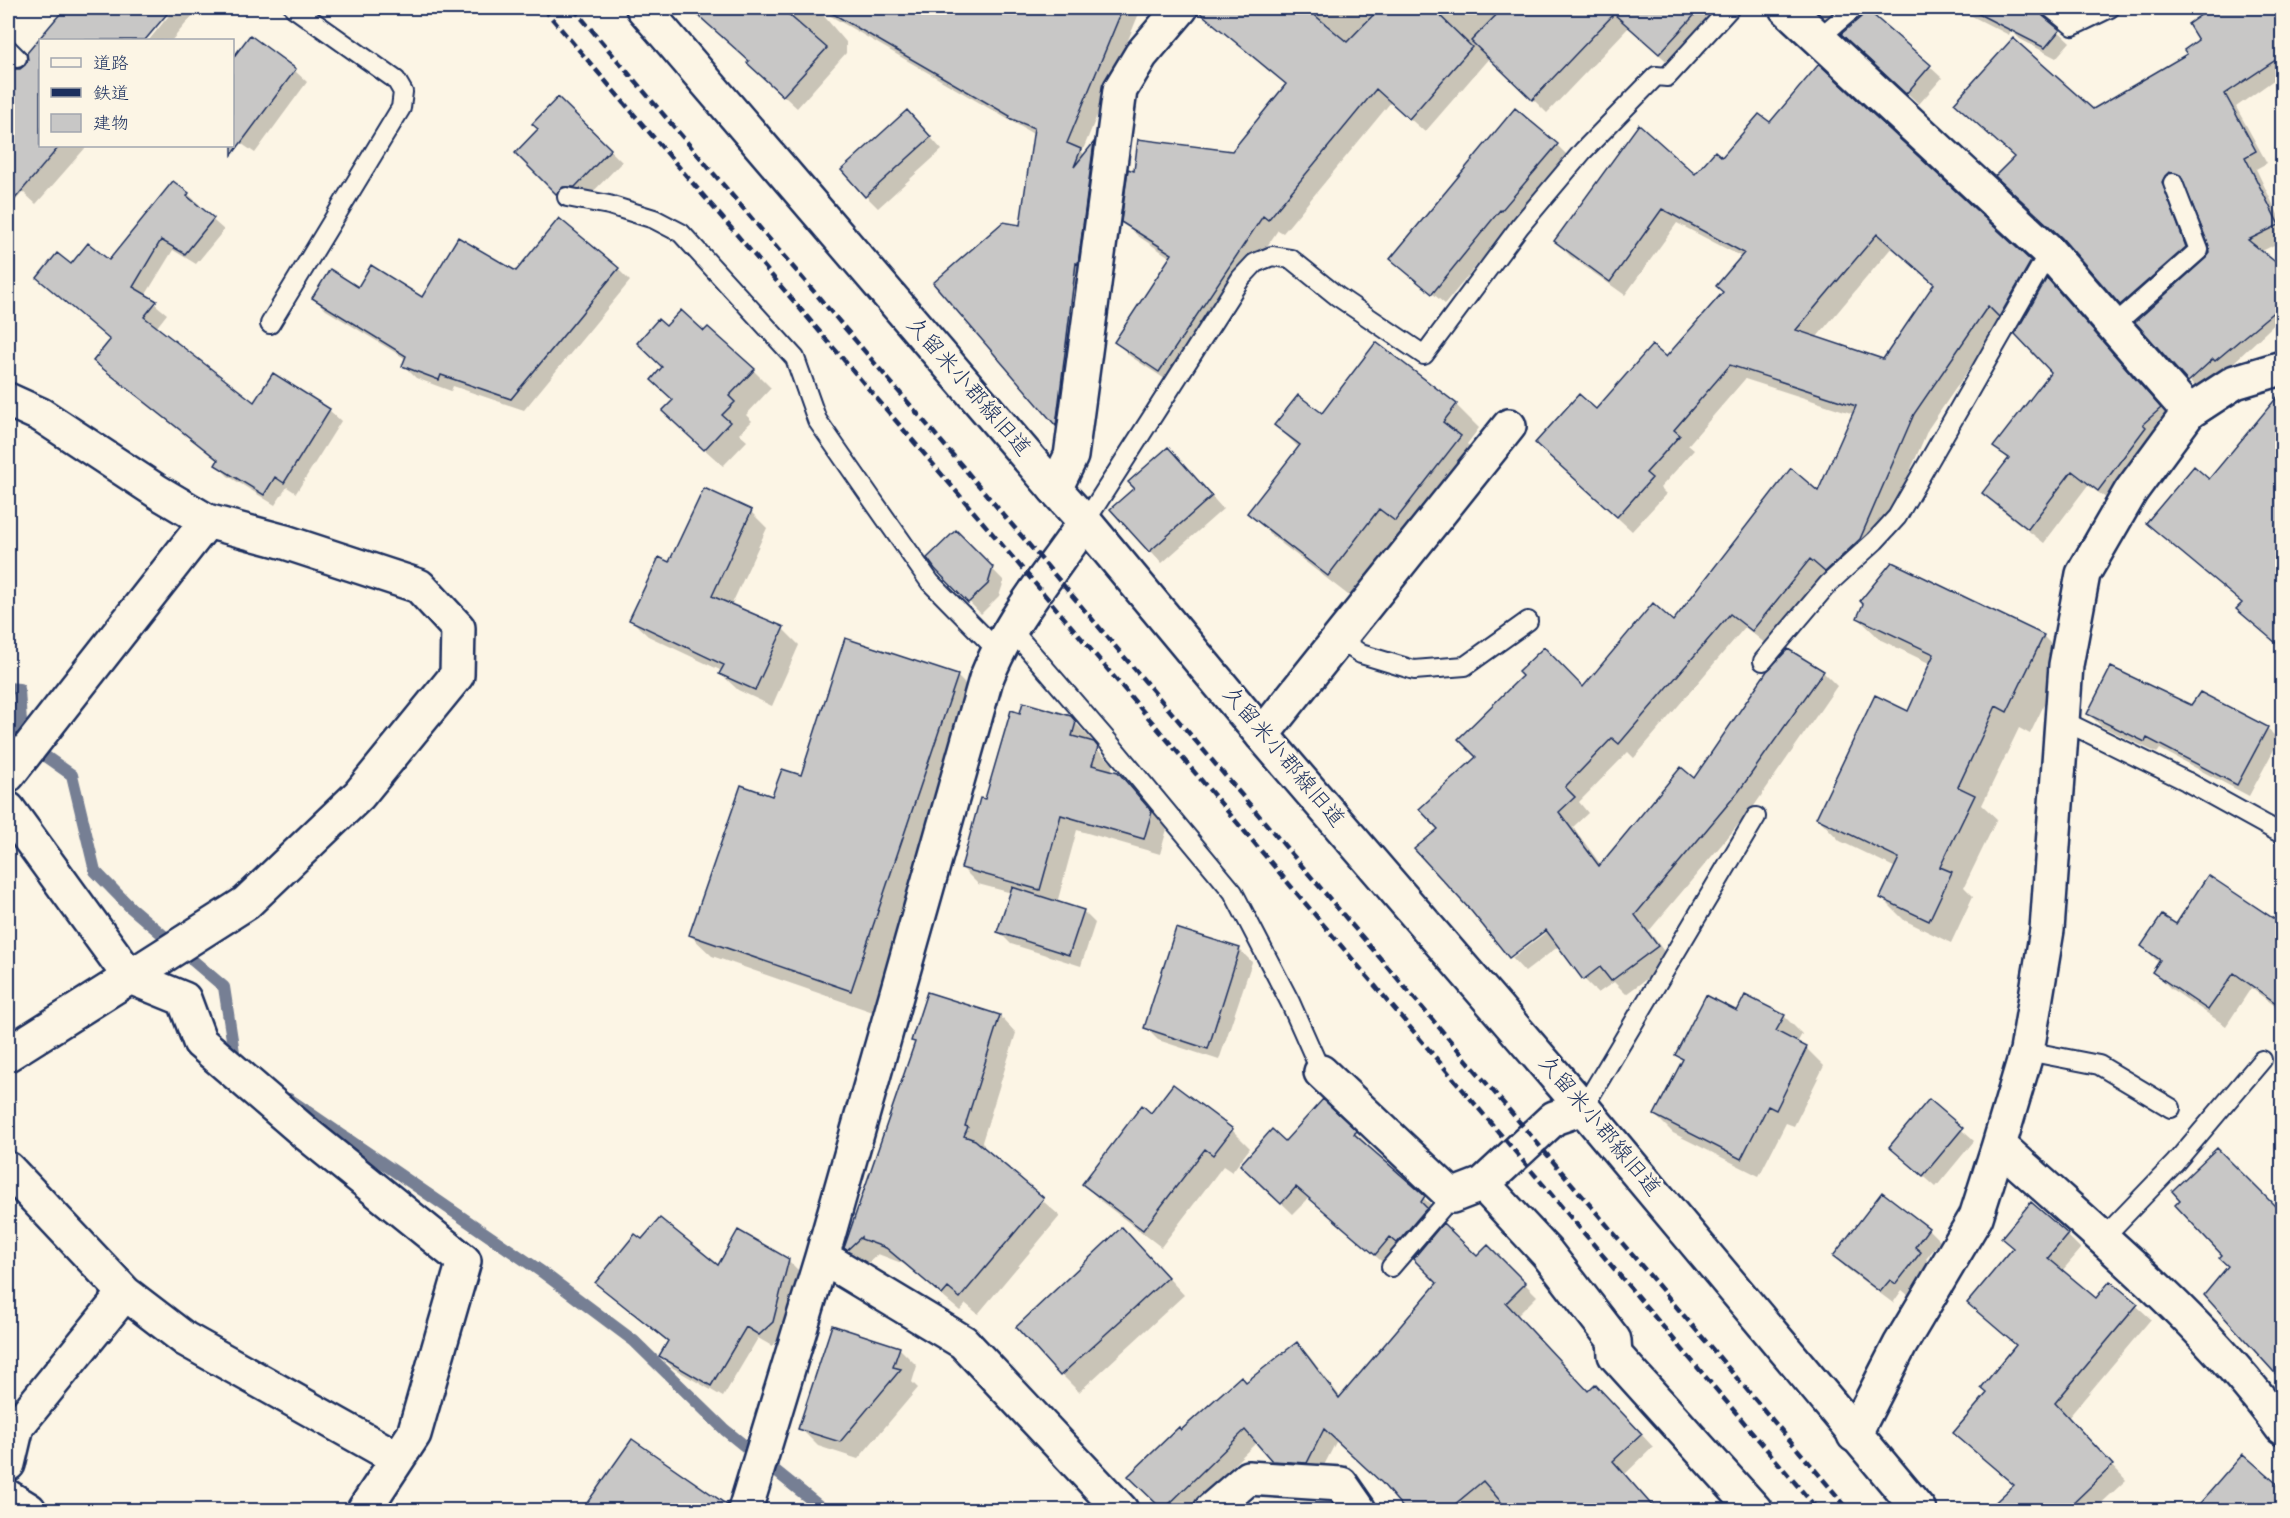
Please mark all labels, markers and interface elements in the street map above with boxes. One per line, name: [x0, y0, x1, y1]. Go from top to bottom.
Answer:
legend: [39, 39, 234, 147]
text: 道路: [93, 53, 129, 78]
text: 鉄道: [93, 83, 129, 108]
text: 建物: [93, 113, 129, 138]
street label: 久留米小郡線旧道: [898, 311, 1036, 465]
street label: 久留米小郡線旧道: [1214, 681, 1350, 835]
street label: 久留米小郡線旧道: [1530, 1050, 1666, 1204]

